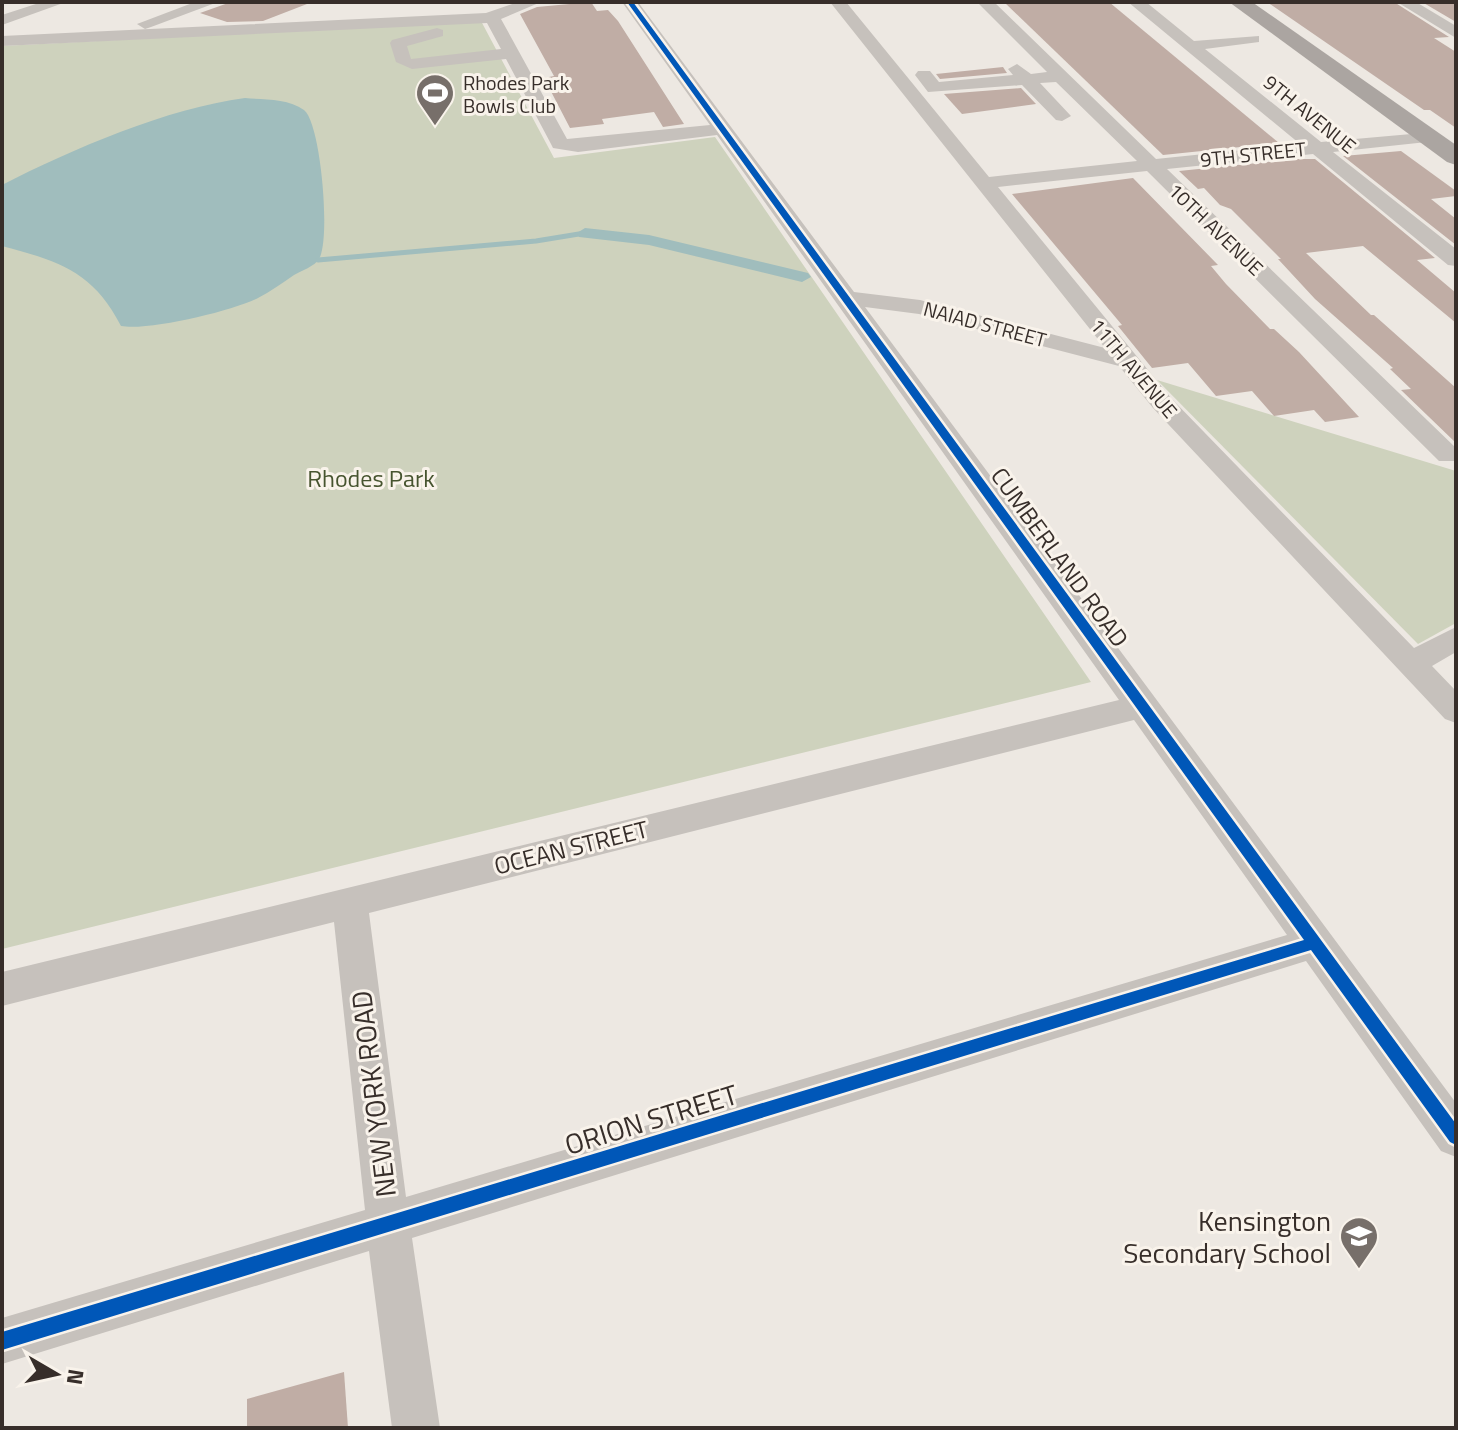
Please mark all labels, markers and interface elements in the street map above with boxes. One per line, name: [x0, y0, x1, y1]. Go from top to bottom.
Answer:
place label: Rhodes Park Bowls Club: [463, 67, 570, 121]
street label: 9TH AVENUE: [1257, 67, 1363, 161]
sports icon: Rhodes Park Bowls Club: [414, 72, 456, 127]
street label: 9TH STREET: [1199, 133, 1308, 175]
street label: 10TH AVENUE: [1161, 175, 1271, 283]
street label: NAIAD STREET: [920, 293, 1050, 355]
street label: 11TH AVENUE: [1083, 311, 1185, 425]
park label: Rhodes Park: [307, 460, 435, 496]
street label: CUMBERLAND ROAD: [982, 460, 1138, 654]
street label: OCEAN STREET: [490, 810, 652, 884]
street label: NEW YORK ROAD: [339, 988, 407, 1200]
street label: ORION STREET: [559, 1072, 743, 1166]
place label: Kensington Secondary School: [1123, 1199, 1331, 1274]
school or university icon: Kensington Secondary School: [1338, 1215, 1380, 1270]
north arrow: [16, 1334, 96, 1414]
text: N: [58, 1367, 94, 1387]

